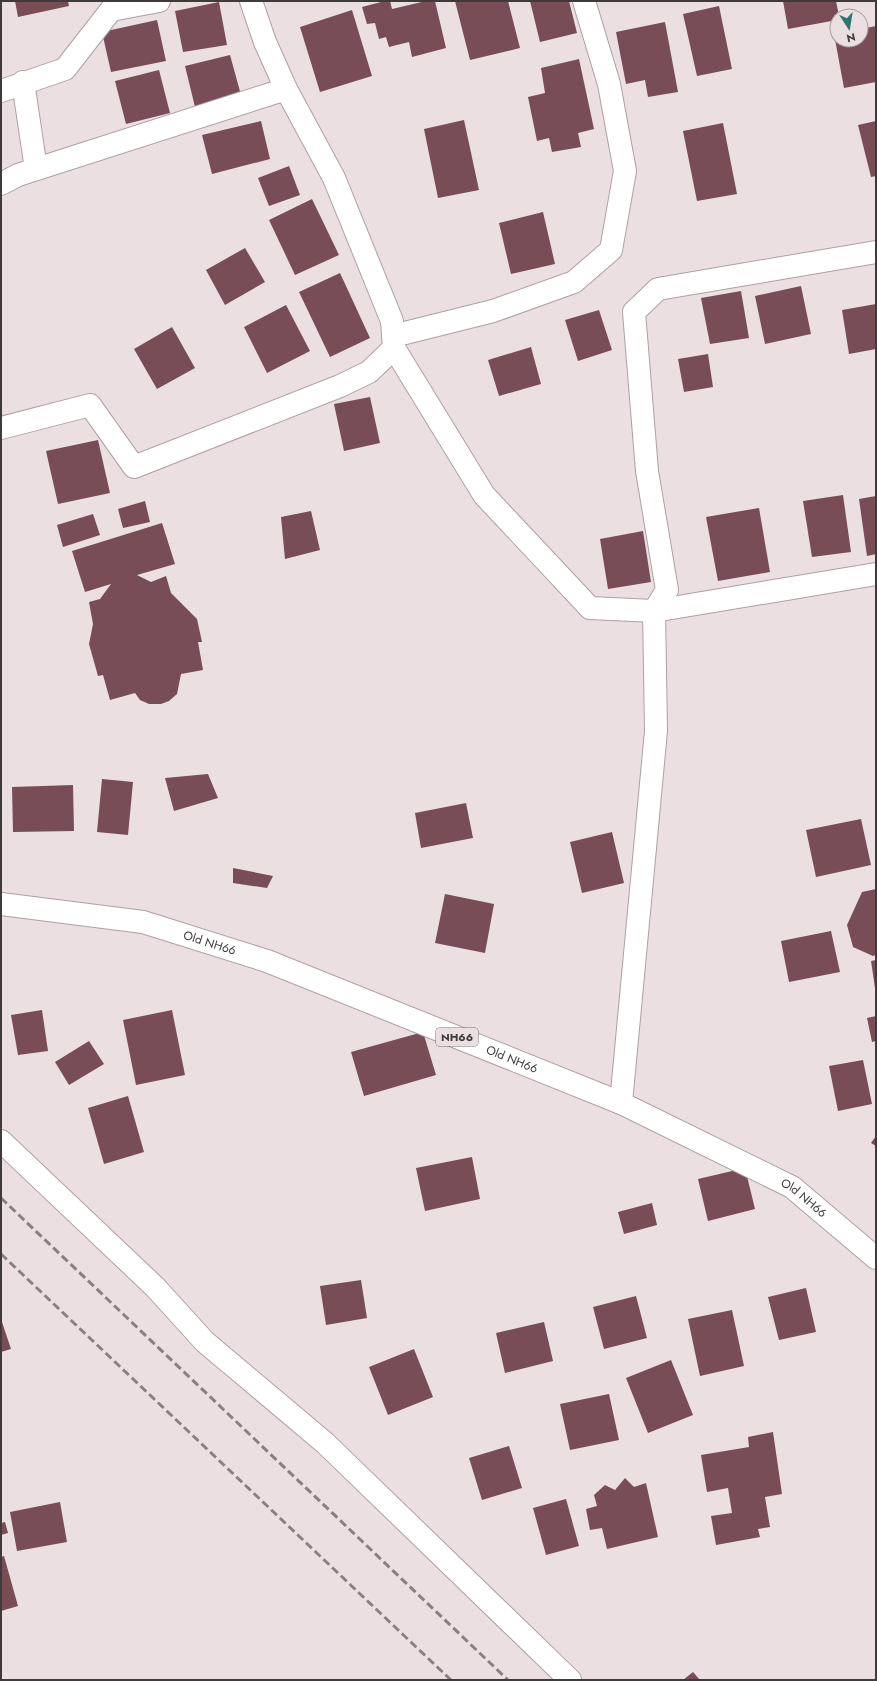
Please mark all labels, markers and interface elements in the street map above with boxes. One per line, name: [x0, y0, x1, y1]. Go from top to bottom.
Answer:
north arrow: [829, 8, 869, 48]
text: N: [845, 29, 857, 47]
street label: Old NH66: [181, 926, 238, 960]
road number: NH66: [436, 1028, 478, 1046]
street label: Old NH66: [483, 1041, 541, 1078]
street label: Old NH66: [778, 1174, 831, 1222]

